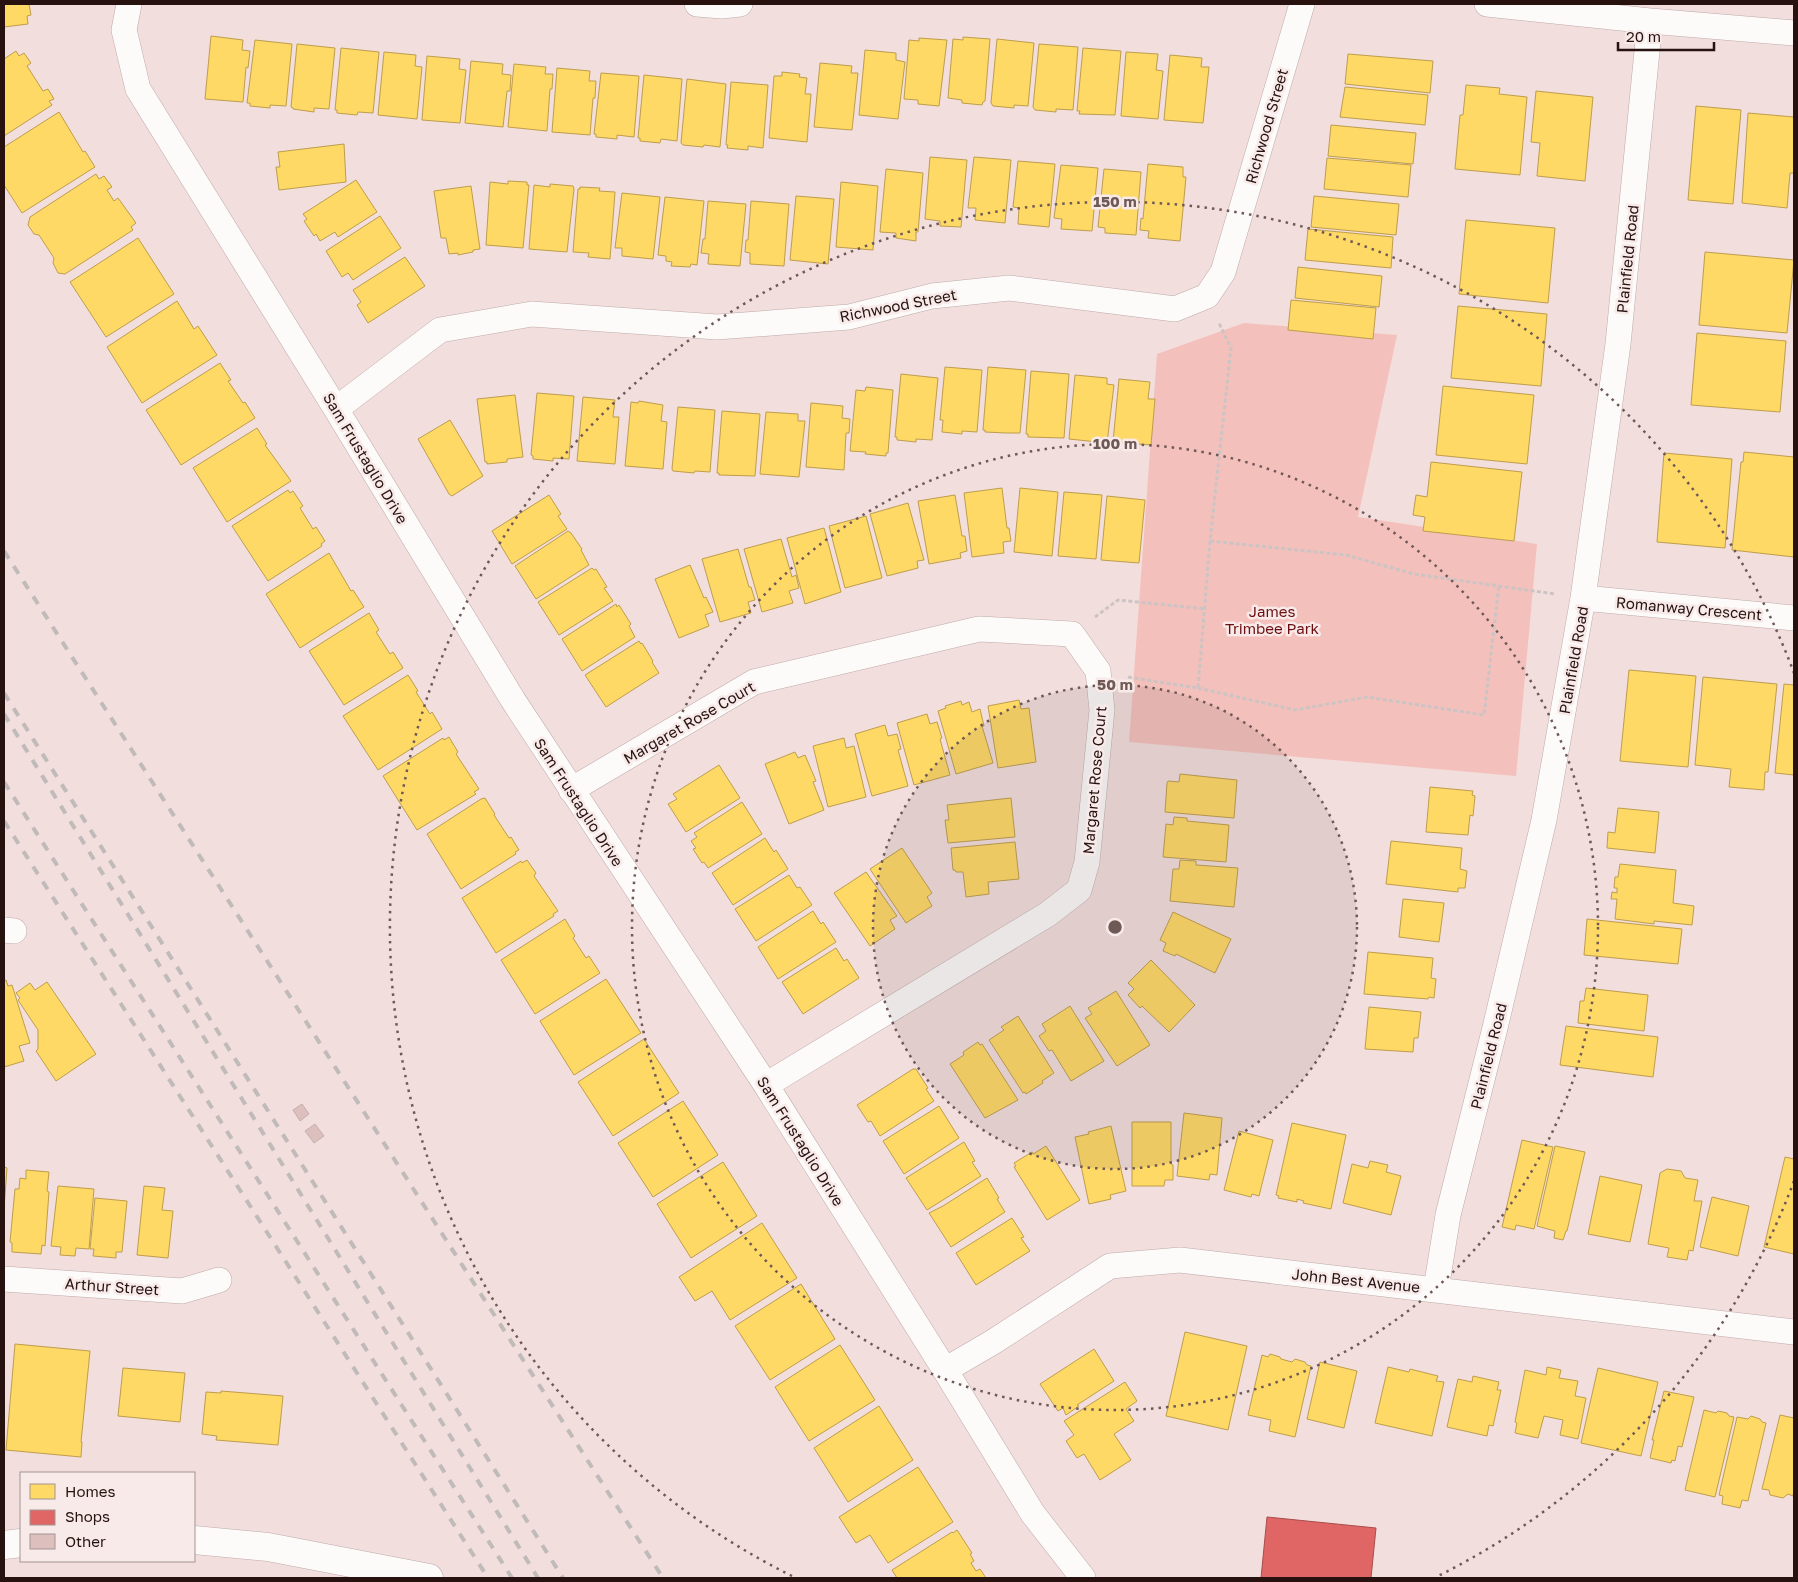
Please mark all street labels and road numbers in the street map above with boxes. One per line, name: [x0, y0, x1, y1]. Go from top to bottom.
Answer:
street label: Richwood Street: [1241, 66, 1291, 186]
street label: Plainfield Road: [1612, 204, 1642, 314]
street label: Richwood Street: [838, 285, 958, 325]
street label: Sam Frustaglio Drive: [320, 389, 412, 527]
street label: Romanway Crescent: [1615, 593, 1763, 623]
street label: Plainfield Road: [1555, 605, 1591, 715]
street label: Margaret Rose Court: [620, 677, 758, 767]
street label: Margaret Rose Court: [1079, 705, 1109, 855]
street label: Sam Frustaglio Drive: [531, 734, 627, 870]
street label: Plainfield Road: [1466, 1001, 1510, 1111]
street label: Sam Frustaglio Drive: [754, 1073, 848, 1209]
street label: John Best Avenue: [1291, 1264, 1421, 1296]
street label: Arthur Street: [64, 1274, 160, 1298]

